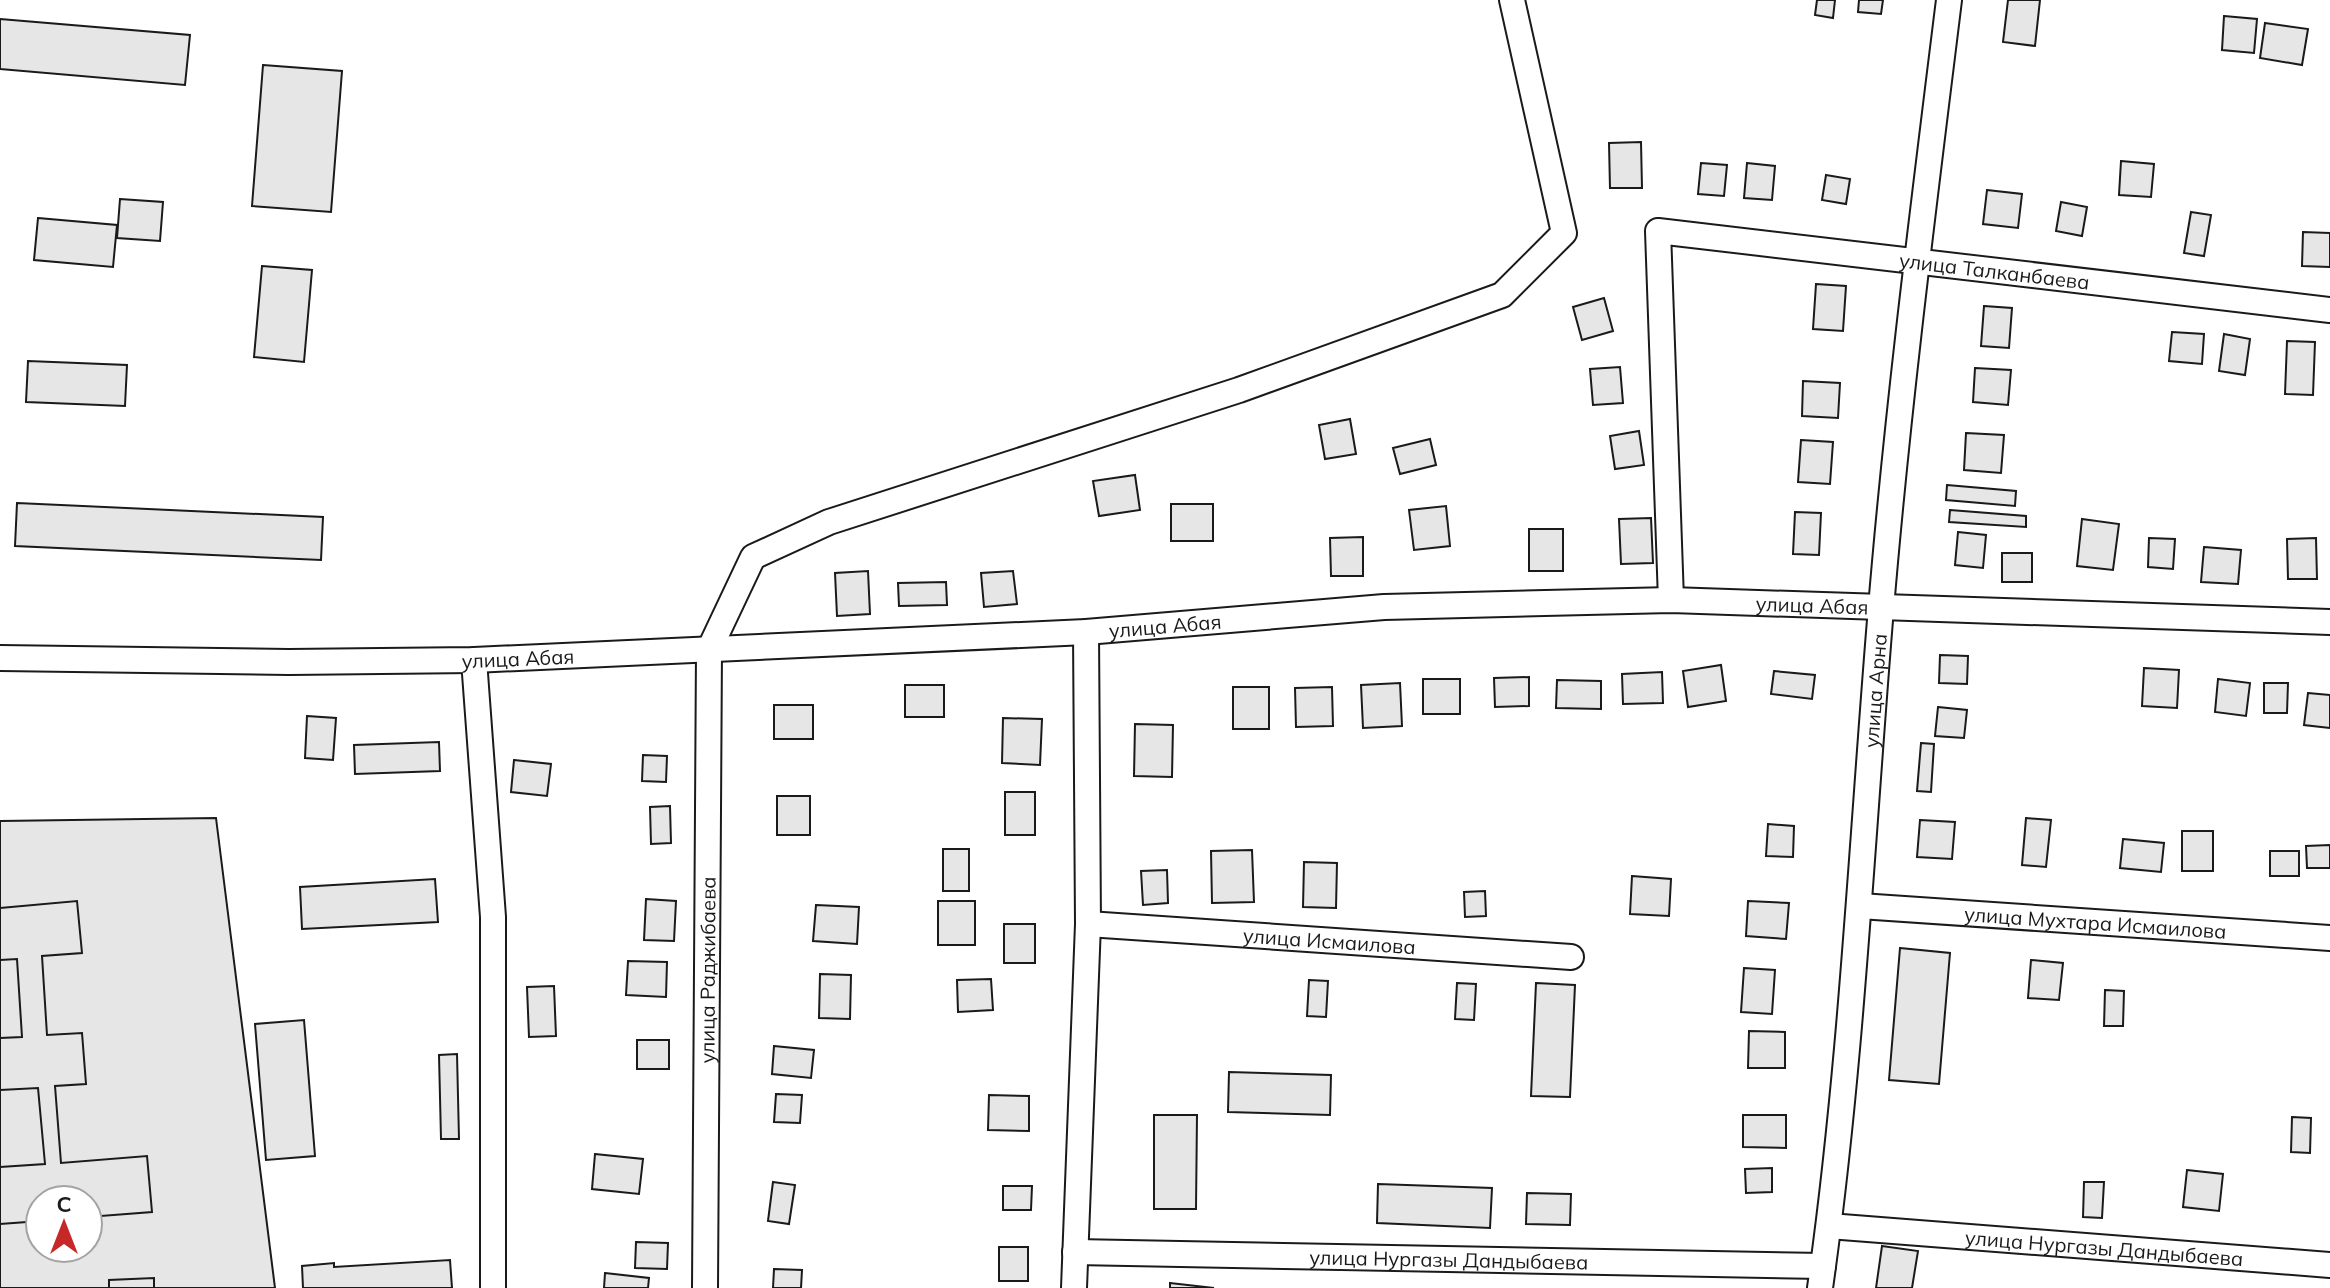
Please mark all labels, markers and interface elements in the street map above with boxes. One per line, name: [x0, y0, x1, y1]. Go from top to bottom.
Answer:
street label: улица Талканбаева: [1898, 247, 2091, 294]
street label: улица Абая: [1755, 590, 1869, 619]
street label: улица Абая: [1108, 608, 1222, 643]
street label: улица Арна: [1858, 632, 1891, 749]
street label: улица Абая: [461, 643, 575, 673]
street label: улица Раджибаева: [694, 876, 720, 1064]
street label: улица Мухтара Исмаилова: [1964, 901, 2227, 943]
street label: улица Исмаилова: [1242, 922, 1417, 959]
north arrow: [24, 1184, 104, 1264]
text: С: [56, 1190, 72, 1218]
street label: улица Нургазы Дандыбаева: [1964, 1224, 2244, 1271]
street label: улица Нургазы Дандыбаева: [1309, 1244, 1589, 1274]

